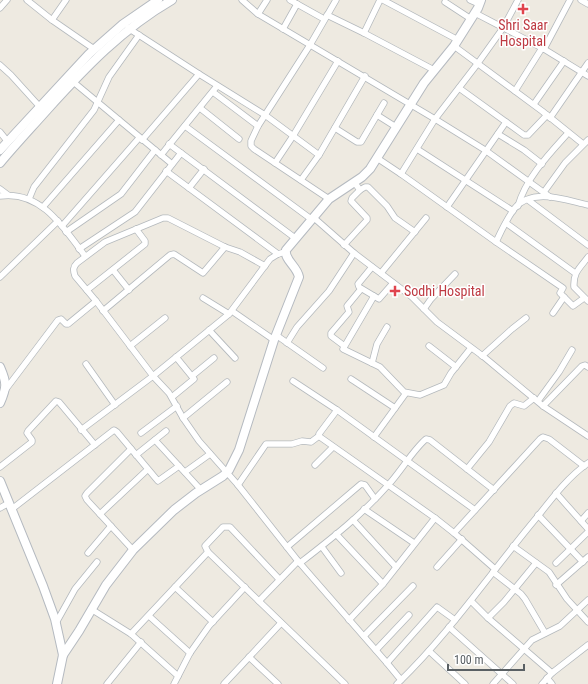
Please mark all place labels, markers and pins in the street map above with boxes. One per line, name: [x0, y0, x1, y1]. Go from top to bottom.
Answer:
marker: Shri Saar Hospital: [517, 3, 529, 15]
place label: Shri Saar Hospital: [498, 17, 548, 49]
place label: Sodhi Hospital: [404, 283, 485, 299]
marker: Sodhi Hospital: [389, 285, 401, 297]

